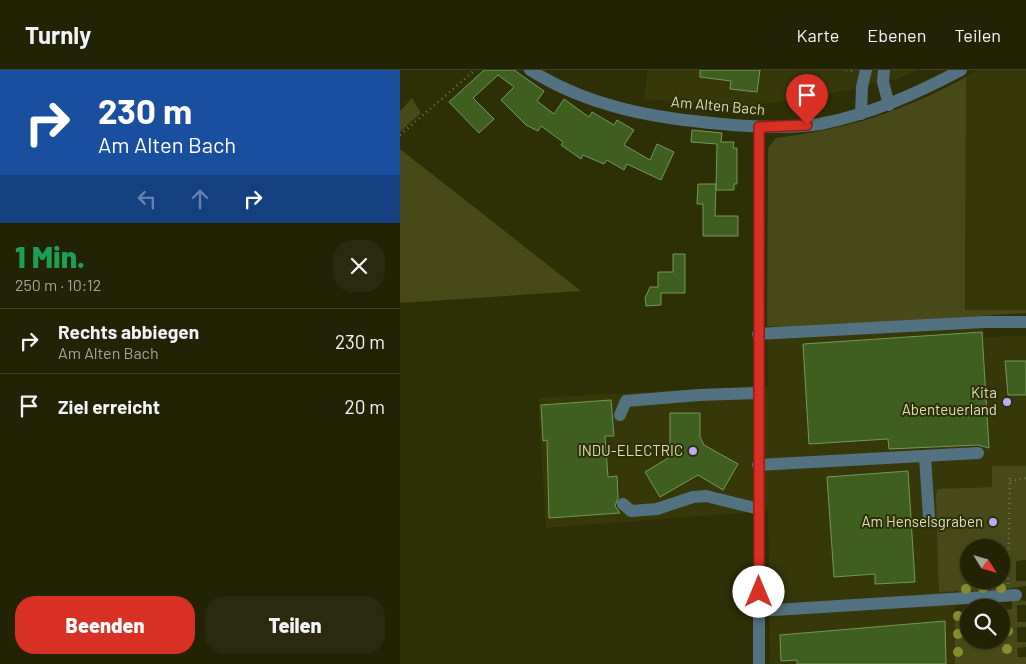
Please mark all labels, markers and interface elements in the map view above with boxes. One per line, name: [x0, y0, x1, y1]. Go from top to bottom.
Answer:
text: Turnly: [25, 20, 91, 49]
text: Karte: [796, 24, 839, 46]
text: Ebenen: [867, 24, 926, 46]
text: Teilen: [954, 24, 1001, 46]
pin: [786, 74, 828, 125]
icon: arrive: [793, 81, 821, 109]
text: 230 m: [98, 89, 192, 131]
icon: right: [15, 90, 80, 155]
street label: Am Alten Bach: [670, 92, 766, 118]
text: Am Alten Bach: [98, 131, 236, 157]
icon: left: [133, 185, 161, 213]
icon: ahead: [186, 185, 214, 213]
icon: right: [239, 185, 267, 213]
text: 1 Min.: [15, 238, 85, 274]
button: close: [333, 240, 385, 292]
text: 250 m · 10:12: [15, 275, 101, 294]
text: Rechts abbiegen: [58, 320, 199, 343]
icon: right: [15, 327, 43, 355]
text: 230 m: [335, 330, 385, 353]
text: Am Alten Bach: [58, 343, 159, 362]
place label: Kita Abenteuerland: [902, 383, 997, 418]
icon: arrive: [15, 392, 43, 420]
text: Ziel erreicht: [58, 395, 160, 418]
text: 20 m: [345, 395, 385, 418]
marker: Kita Abenteuerland: [1001, 396, 1013, 408]
place label: INDU-ELECTRIC: [578, 441, 683, 459]
marker: INDU-ELECTRIC: [687, 445, 699, 457]
place label: Am Henselsgraben: [861, 512, 983, 530]
marker: Am Henselsgraben: [987, 516, 999, 528]
north arrow: [960, 539, 1010, 589]
map controls: [960, 539, 1010, 649]
position arrow: [732, 565, 784, 617]
button: Beenden: [15, 596, 195, 654]
button: Teilen: [205, 596, 385, 654]
button: search: [960, 599, 1010, 649]

